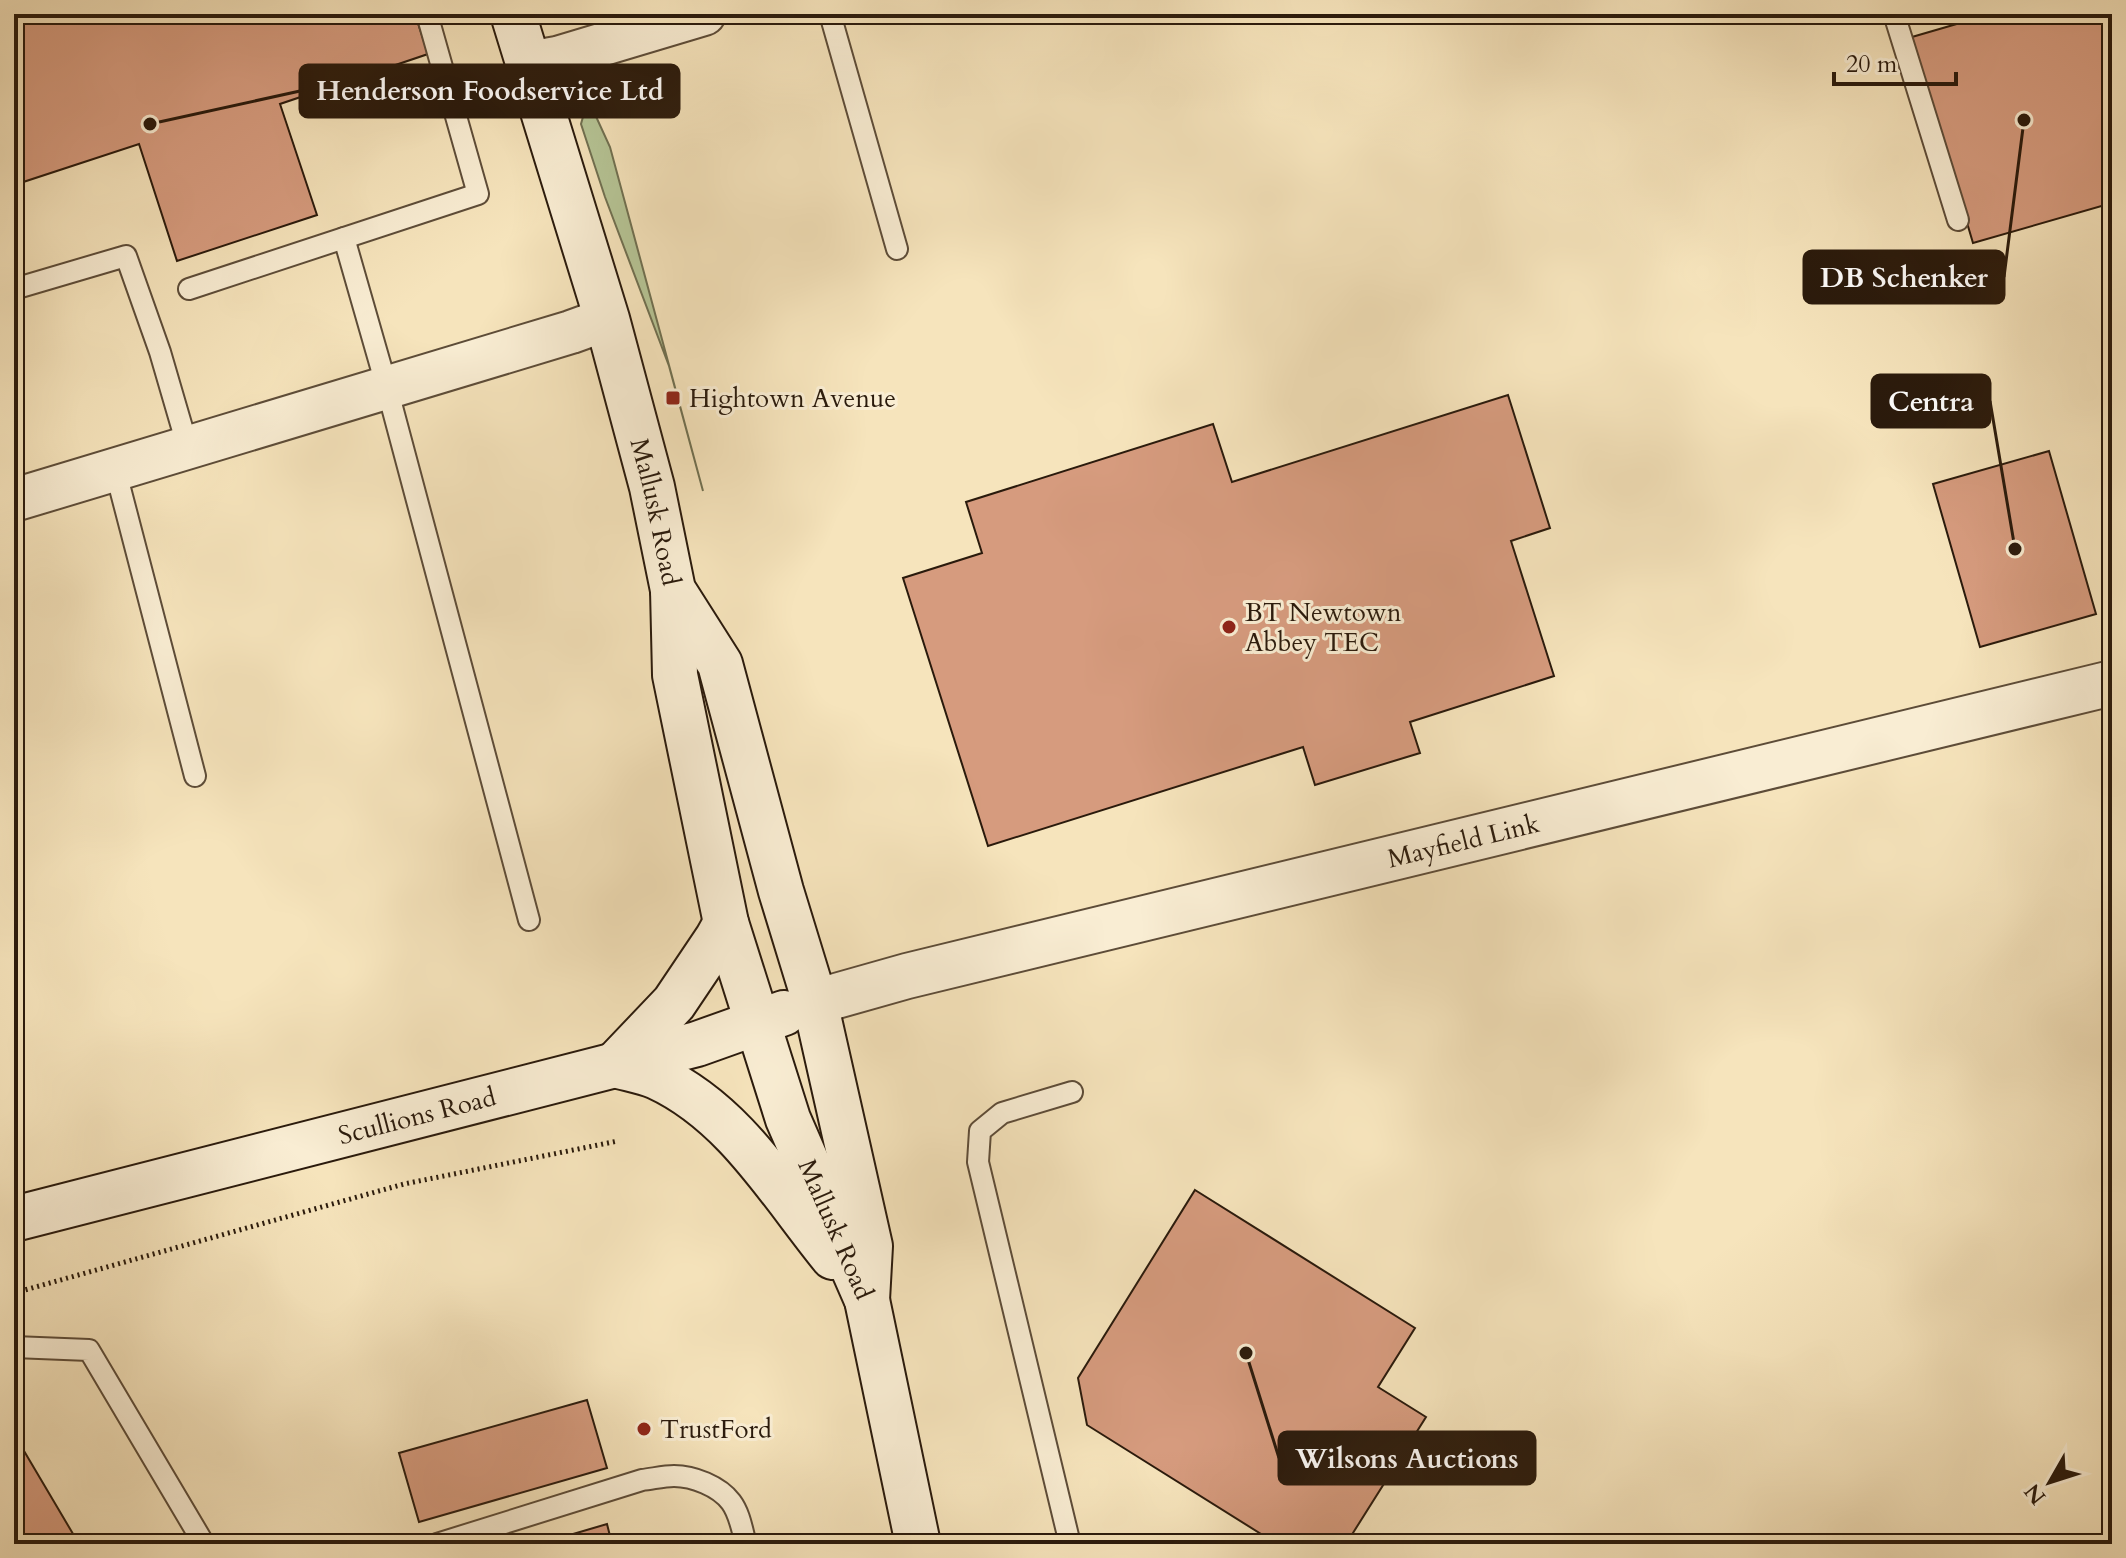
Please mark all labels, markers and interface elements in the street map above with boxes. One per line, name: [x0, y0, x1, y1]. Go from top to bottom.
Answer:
scale bar: [1834, 36, 1956, 86]
text: 20 m: [1846, 48, 1898, 81]
callout: Henderson Foodservice Ltd: [300, 65, 679, 117]
text: Henderson Foodservice Ltd: [316, 72, 664, 110]
callout: DB Schenker: [1804, 251, 2004, 303]
text: DB Schenker: [1820, 259, 1989, 297]
callout: Centra: [1872, 375, 1990, 427]
place label: Hightown Avenue: [689, 381, 896, 416]
text: Centra: [1888, 383, 1974, 421]
marker: Hightown Avenue: [664, 389, 682, 407]
street label: Mallusk Road: [622, 434, 689, 589]
place label: BT Newtown Abbey TEC: [1245, 595, 1402, 660]
marker: BT Newtown Abbey TEC: [1220, 618, 1238, 636]
street label: Mayfield Link: [1384, 805, 1543, 876]
street label: Scullions Road: [334, 1079, 500, 1153]
street label: Mallusk Road: [790, 1153, 882, 1305]
place label: TrustFord: [660, 1412, 772, 1447]
marker: TrustFord: [635, 1420, 653, 1438]
callout: Wilsons Auctions: [1279, 1432, 1535, 1484]
text: Wilsons Auctions: [1294, 1440, 1519, 1478]
north arrow: [2010, 1442, 2090, 1522]
text: N: [2018, 1477, 2053, 1511]

